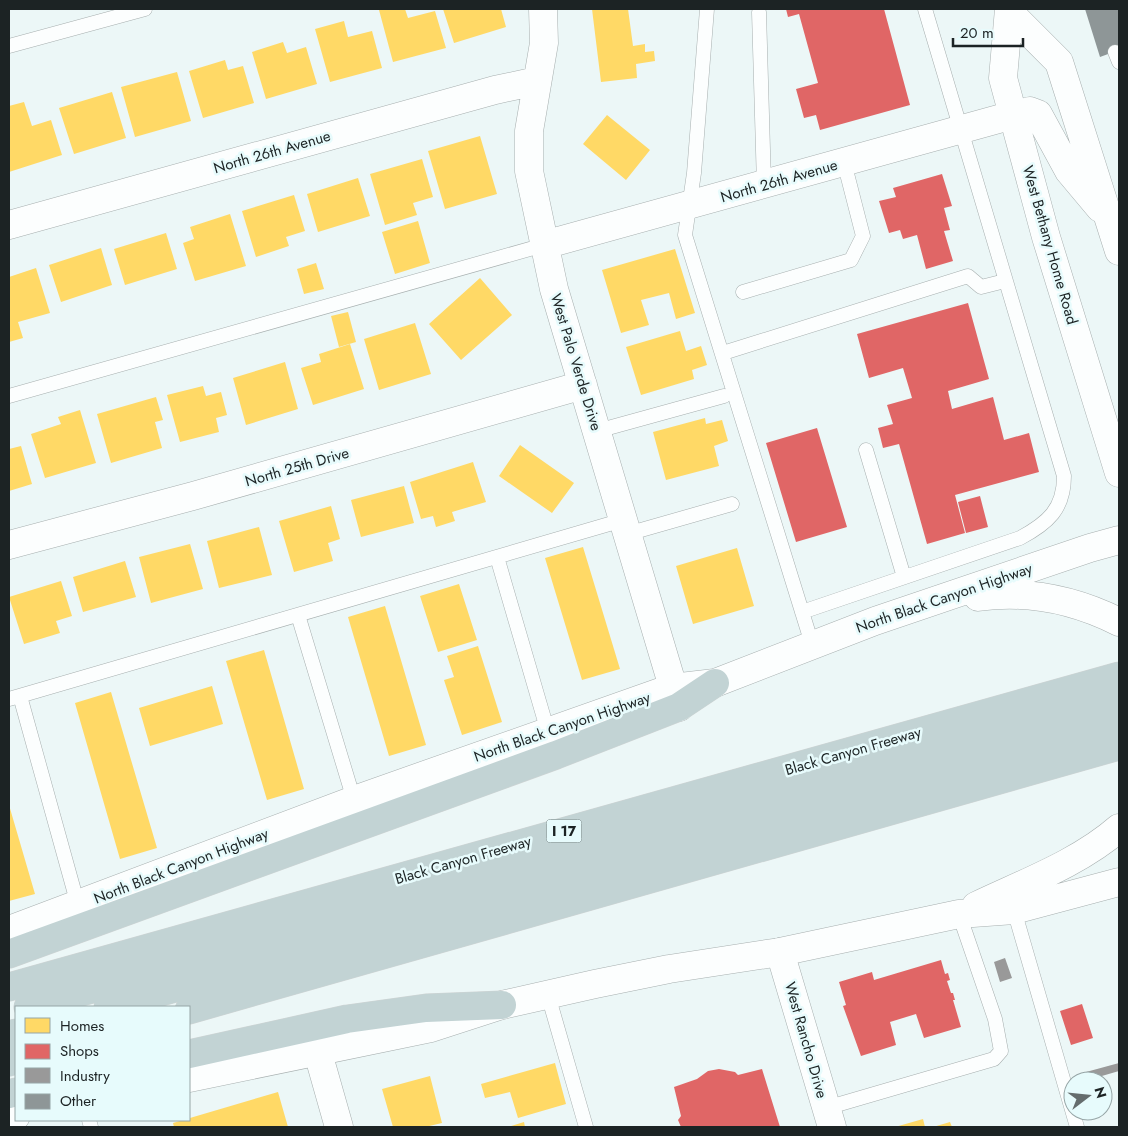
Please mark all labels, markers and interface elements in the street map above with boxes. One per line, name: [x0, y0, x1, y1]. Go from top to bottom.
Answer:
scale bar: [953, 15, 1023, 47]
text: 20 m: [960, 22, 994, 44]
street label: North 26th Avenue: [211, 125, 333, 179]
street label: North 26th Avenue: [718, 154, 840, 208]
street label: West Bethany Home Road: [1017, 163, 1083, 327]
street label: West Palo Verde Drive: [545, 291, 607, 434]
street label: North 25th Drive: [242, 442, 352, 492]
street label: North Black Canyon Highway: [853, 557, 1036, 639]
street label: North Black Canyon Highway: [471, 686, 654, 768]
street label: Black Canyon Freeway: [782, 721, 924, 781]
road number: I 17: [546, 819, 582, 842]
street label: North Black Canyon Highway: [91, 822, 272, 909]
street label: Black Canyon Freeway: [392, 830, 534, 890]
street label: West Rancho Drive: [779, 979, 833, 1101]
legend: [15, 1006, 190, 1121]
text: Homes: [60, 1015, 104, 1037]
text: Shops: [60, 1040, 99, 1062]
text: Industry: [60, 1065, 110, 1087]
north arrow: [1063, 1071, 1113, 1121]
text: N: [1089, 1084, 1112, 1101]
text: Other: [60, 1090, 97, 1112]

